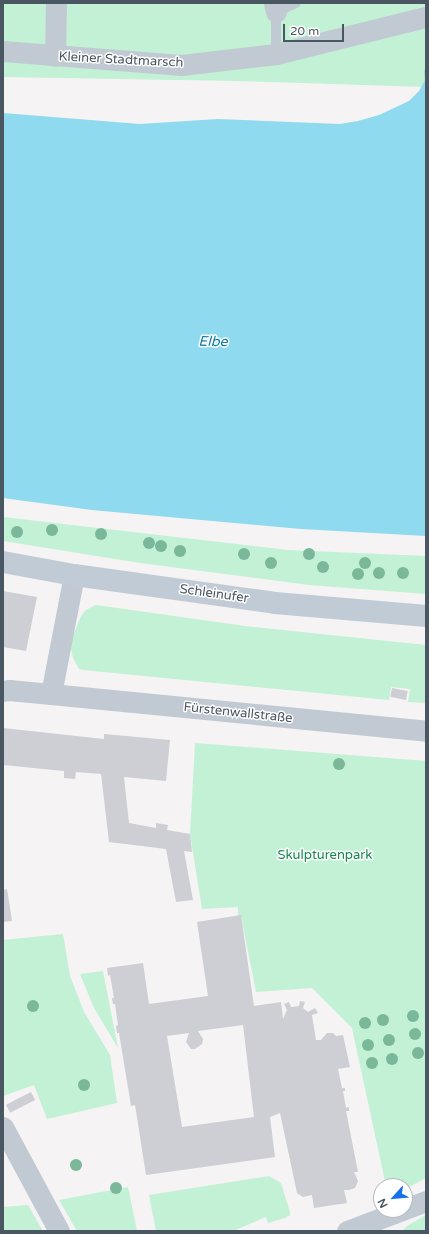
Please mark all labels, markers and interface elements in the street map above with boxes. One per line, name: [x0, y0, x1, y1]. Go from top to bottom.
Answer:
scale bar: [285, 16, 346, 42]
text: 20 m: [290, 24, 319, 38]
street label: Kleiner Stadtmarsch: [58, 49, 184, 71]
water label: Elbe: [198, 333, 228, 351]
street label: Schleinufer: [179, 581, 249, 607]
street label: Fürstenwallstraße: [183, 700, 293, 726]
park label: Skulpturenpark: [278, 847, 372, 863]
north arrow: [373, 1178, 413, 1218]
text: N: [375, 1196, 391, 1210]

